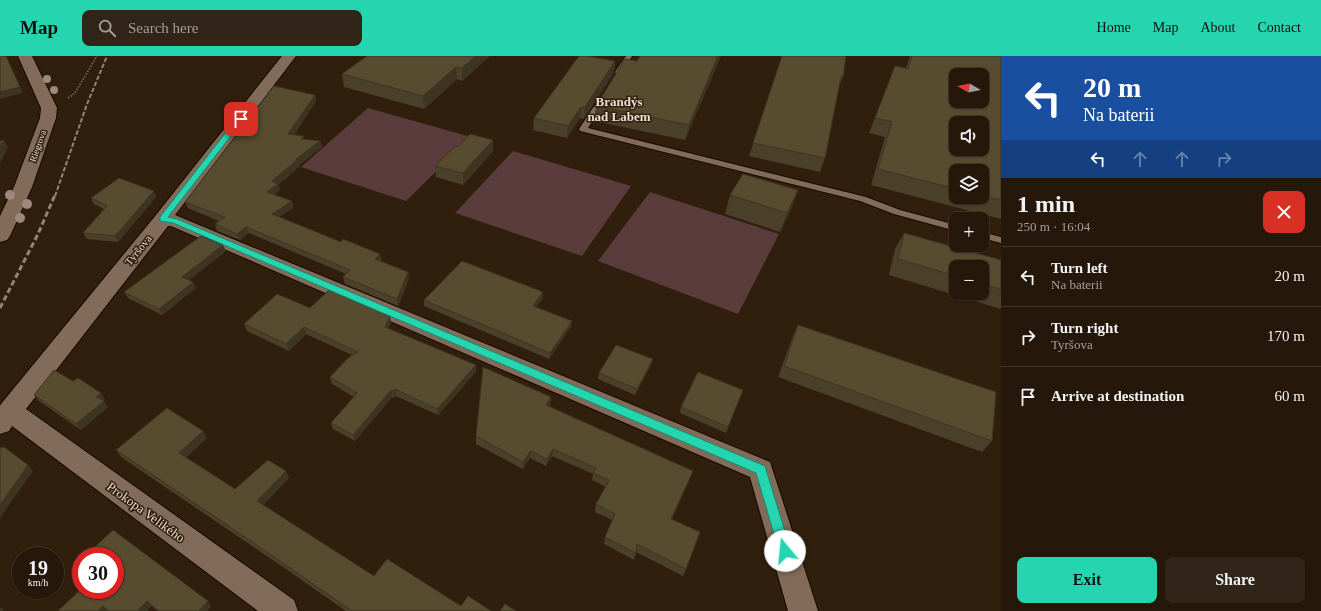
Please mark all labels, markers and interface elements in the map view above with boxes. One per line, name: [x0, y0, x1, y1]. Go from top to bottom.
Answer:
search box: [82, 10, 362, 46]
text: Map: [20, 17, 58, 38]
icon: search: [96, 17, 118, 39]
text: Search here: [128, 20, 198, 36]
text: Home: [1097, 20, 1131, 35]
text: Map: [1153, 20, 1178, 35]
text: About: [1200, 20, 1235, 35]
text: Contact: [1257, 20, 1301, 35]
north arrow: [949, 68, 989, 108]
map controls: [949, 68, 989, 300]
icon: left: [1017, 72, 1069, 124]
text: 20 m: [1083, 72, 1141, 103]
district label: Brandýs nad Labem: [587, 94, 651, 124]
pin: [224, 102, 258, 136]
text: Na baterii: [1083, 105, 1154, 125]
icon: arrive: [230, 108, 252, 130]
button: sound: [949, 116, 989, 156]
street label: Riegrova: [28, 129, 48, 163]
icon: left: [1087, 148, 1109, 170]
icon: ahead: [1129, 148, 1151, 170]
icon: ahead: [1171, 148, 1193, 170]
icon: right: [1213, 148, 1235, 170]
button: layers: [949, 164, 989, 204]
text: 1 min: [1017, 191, 1075, 217]
button: close: [1263, 191, 1305, 233]
button: +: [949, 212, 989, 252]
text: 250 m · 16:04: [1017, 219, 1090, 234]
street label: Tyršova: [122, 232, 154, 267]
button: −: [949, 260, 989, 300]
text: Turn left: [1051, 260, 1108, 276]
icon: left: [1017, 266, 1039, 288]
text: 20 m: [1275, 268, 1305, 284]
text: Na baterii: [1051, 277, 1103, 292]
text: Turn right: [1051, 320, 1118, 336]
icon: right: [1017, 326, 1039, 348]
text: 170 m: [1267, 328, 1305, 344]
text: Tyršova: [1051, 337, 1093, 352]
icon: arrive: [1017, 386, 1039, 408]
text: Arrive at destination: [1051, 388, 1184, 404]
text: 60 m: [1275, 388, 1305, 404]
street label: Prokopa Velikého: [104, 479, 188, 545]
position arrow: [764, 530, 806, 572]
speed limit sign: 30: [72, 547, 124, 599]
text: 19: [28, 557, 48, 579]
button: Exit: [1017, 557, 1157, 603]
button: Share: [1165, 557, 1305, 603]
text: km/h: [28, 577, 48, 588]

